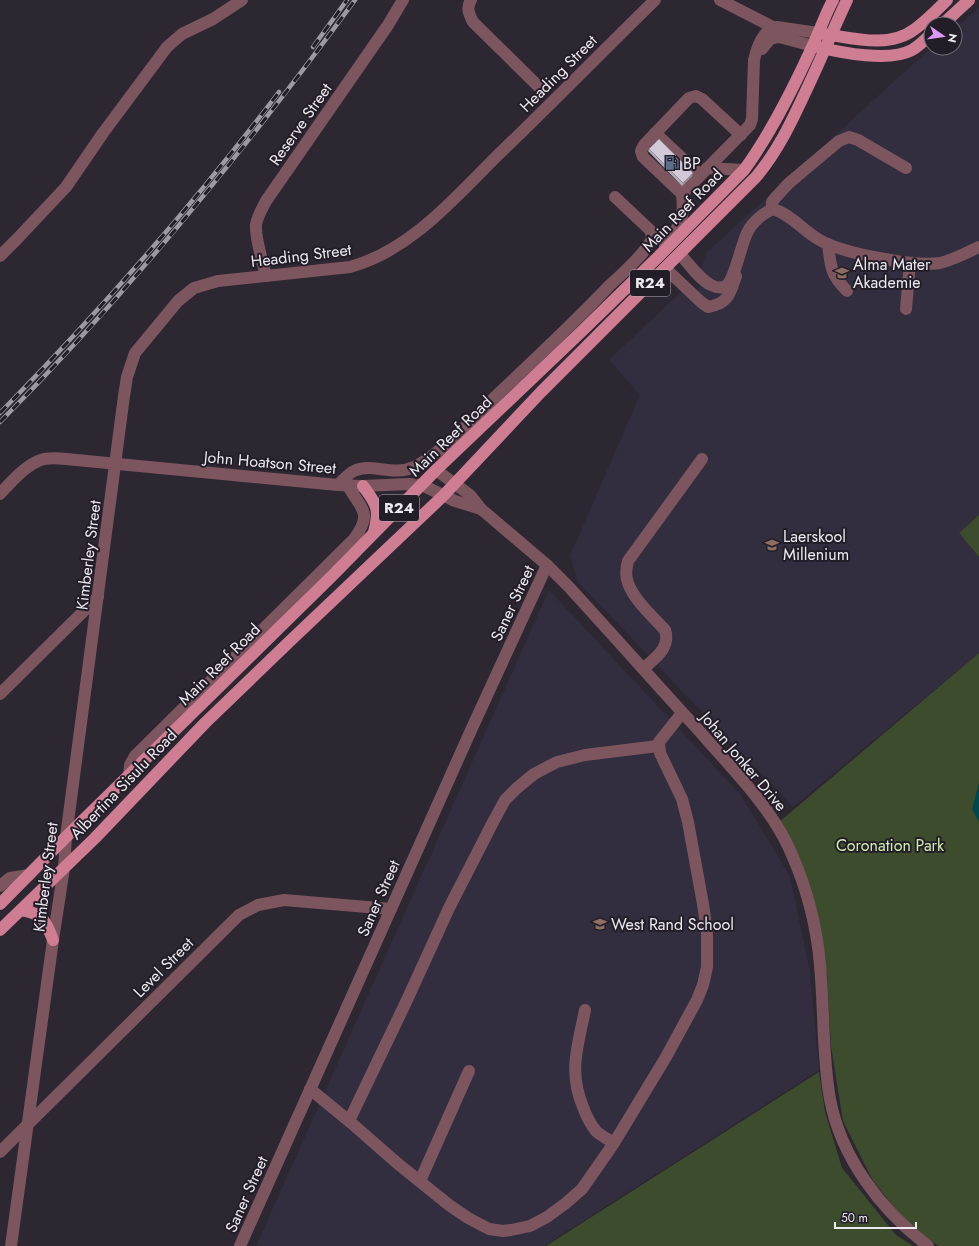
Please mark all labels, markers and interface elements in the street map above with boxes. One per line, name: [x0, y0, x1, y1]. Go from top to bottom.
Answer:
north arrow: [923, 16, 963, 56]
street label: Heading Street: [514, 29, 602, 117]
text: N: [944, 32, 962, 44]
street label: Reserve Street: [263, 78, 337, 170]
place label: BP: [683, 152, 701, 175]
fuel station icon: BP: [664, 155, 680, 171]
street label: Main Reef Road: [637, 164, 728, 257]
street label: Heading Street: [249, 238, 353, 273]
place label: Alma Mater Akademie: [853, 253, 931, 294]
school or university icon: Alma Mater Akademie: [834, 265, 850, 281]
road number: R24: [630, 270, 670, 296]
street label: Main Reef Road: [404, 391, 497, 482]
street label: John Hoatson Street: [201, 445, 337, 480]
road number: R24: [379, 495, 419, 521]
street label: Kimberley Street: [70, 499, 107, 611]
place label: Laerskool Millenium: [783, 525, 849, 566]
school or university icon: Laerskool Millenium: [764, 537, 780, 553]
street label: Saner Street: [485, 561, 540, 645]
street label: Main Reef Road: [173, 618, 265, 710]
street label: Johan Jonker Drive: [694, 705, 792, 816]
street label: Albertina Sisulu Road: [65, 724, 182, 845]
street label: Kimberley Street: [27, 821, 64, 933]
park label: Coronation Park: [836, 834, 945, 857]
street label: Saner Street: [351, 856, 406, 940]
place label: West Rand School: [611, 913, 734, 936]
school or university icon: West Rand School: [592, 916, 608, 932]
street label: Level Street: [128, 932, 199, 1003]
street label: Saner Street: [219, 1152, 274, 1236]
scale bar: [835, 1204, 916, 1230]
text: 50 m: [841, 1209, 868, 1227]

